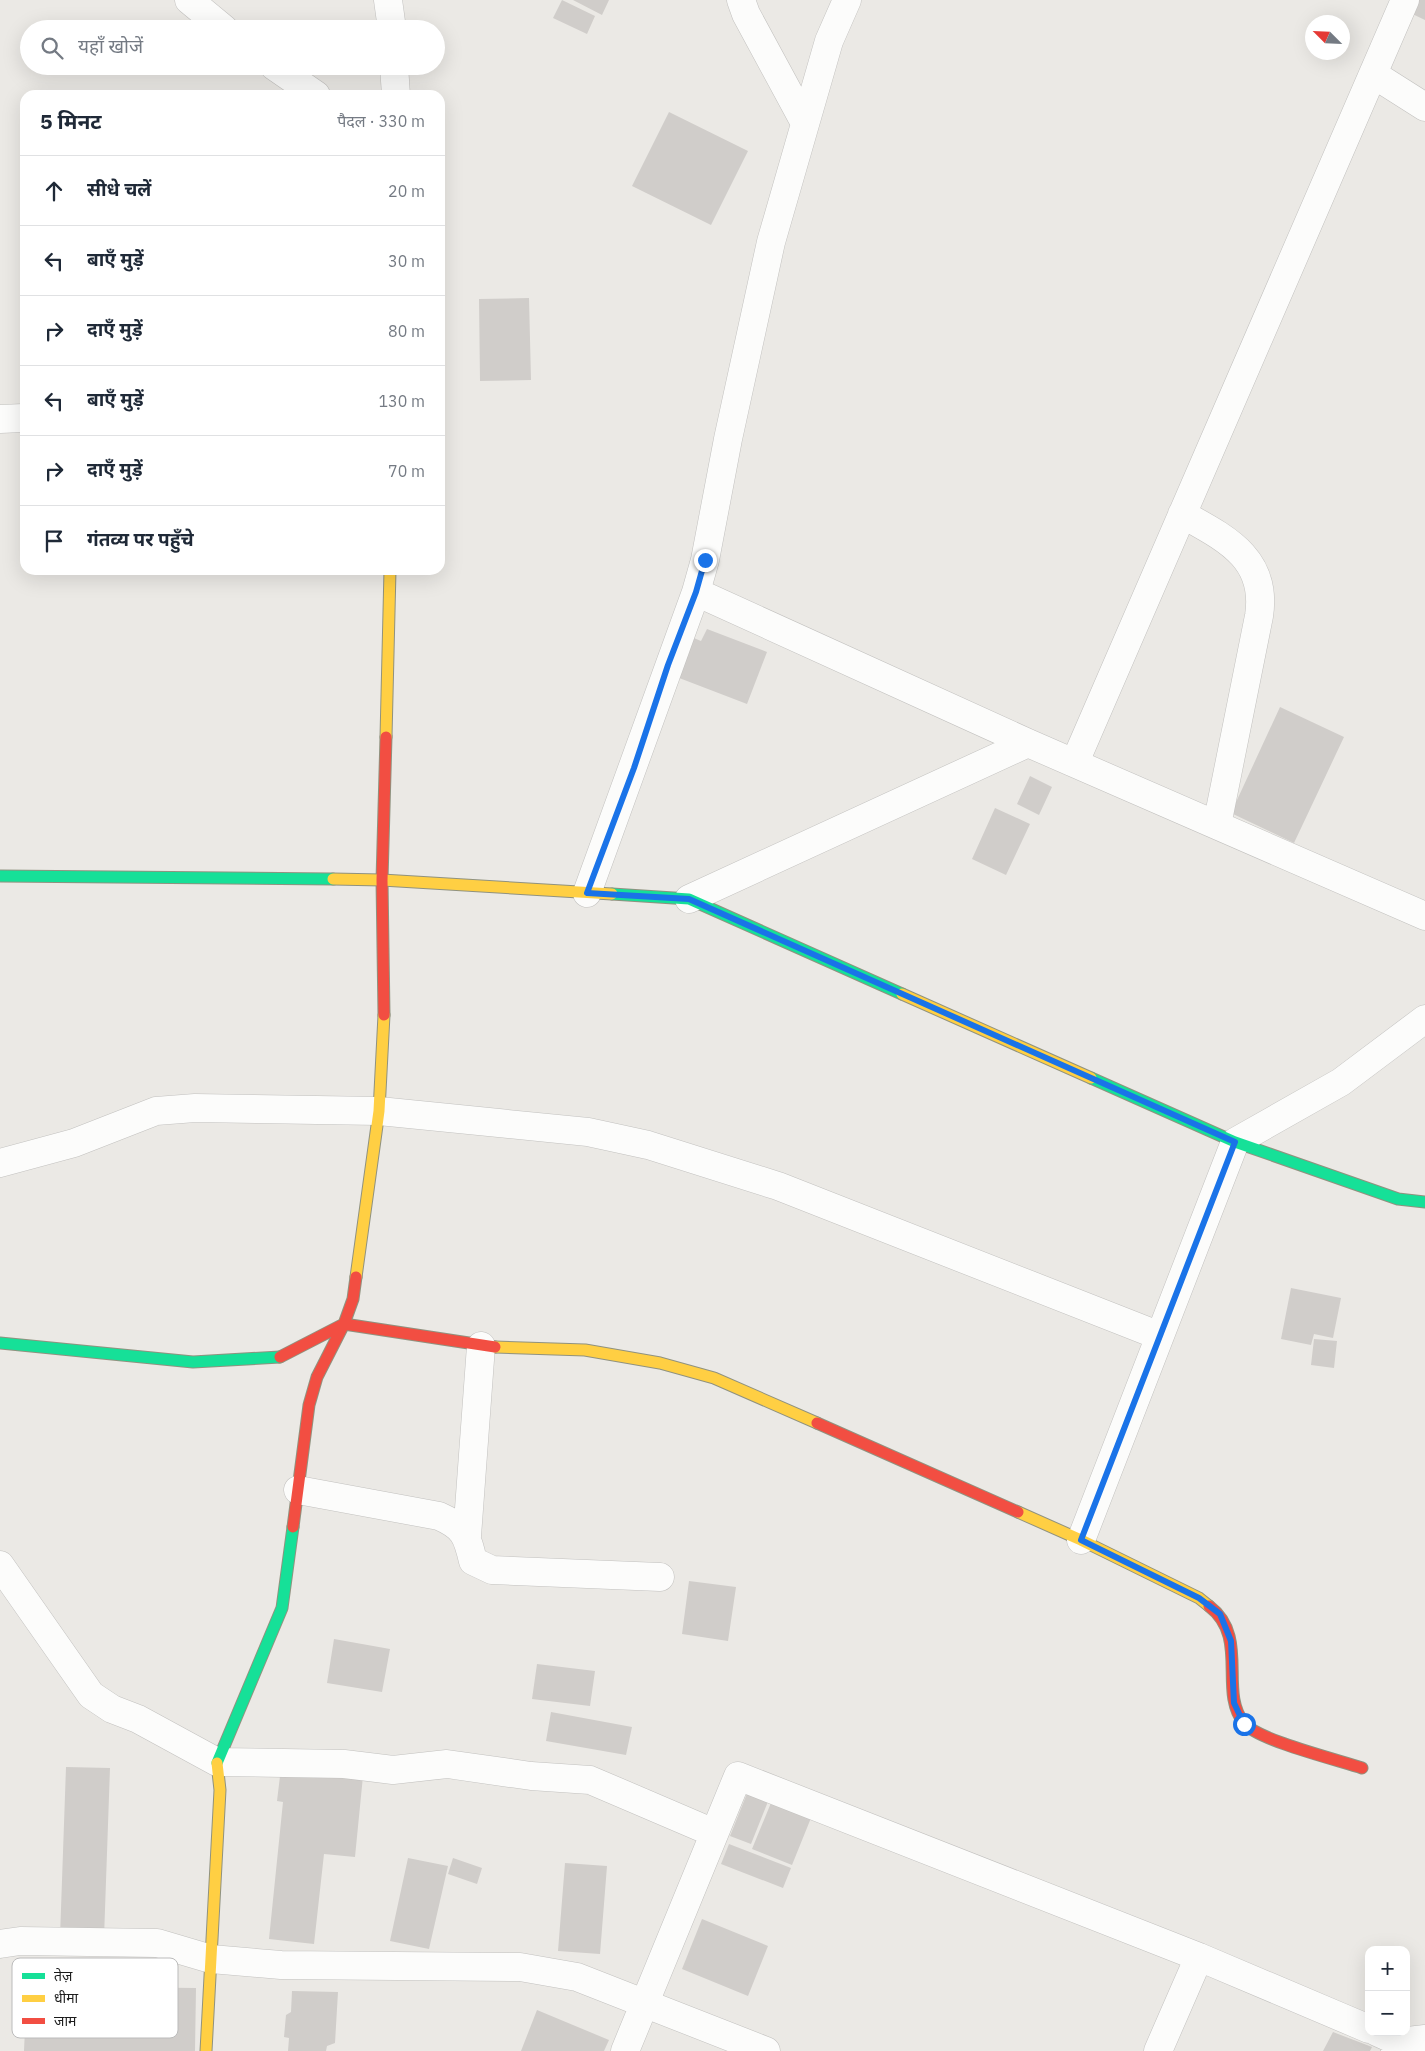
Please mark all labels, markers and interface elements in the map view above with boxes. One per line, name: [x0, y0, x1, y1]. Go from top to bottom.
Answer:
north arrow: [1305, 15, 1350, 60]
search box: [20, 20, 445, 75]
icon: search: [38, 34, 66, 62]
text: यहाँ खोजें: [78, 34, 143, 58]
text: 5 मिनट: [40, 107, 102, 135]
text: पैदल · 330 m: [337, 111, 425, 131]
icon: ahead: [40, 177, 68, 205]
text: सीधे चलें: [87, 177, 151, 201]
text: 20 m: [388, 181, 425, 201]
icon: left: [40, 247, 68, 275]
text: बाएँ मुड़ें: [87, 247, 144, 271]
text: 30 m: [388, 251, 425, 271]
icon: right: [40, 317, 68, 345]
text: दाएँ मुड़ें: [87, 317, 143, 341]
text: 80 m: [388, 321, 425, 341]
icon: left: [40, 387, 68, 415]
text: बाएँ मुड़ें: [87, 387, 144, 411]
text: 130 m: [378, 391, 425, 411]
icon: right: [40, 457, 68, 485]
text: दाएँ मुड़ें: [87, 457, 143, 481]
text: 70 m: [388, 461, 425, 481]
icon: arrive: [40, 527, 68, 555]
text: गंतव्य पर पहुँचे: [87, 527, 194, 551]
route end: [694, 549, 717, 572]
route start: [1233, 1713, 1256, 1736]
map controls: [1365, 1946, 1410, 2036]
button: +: [1365, 1946, 1410, 1991]
legend: [12, 1958, 178, 2038]
text: तेज़: [54, 1967, 73, 1985]
text: धीमा: [54, 1989, 79, 2007]
button: −: [1365, 1991, 1410, 2036]
text: जाम: [54, 2012, 77, 2030]

